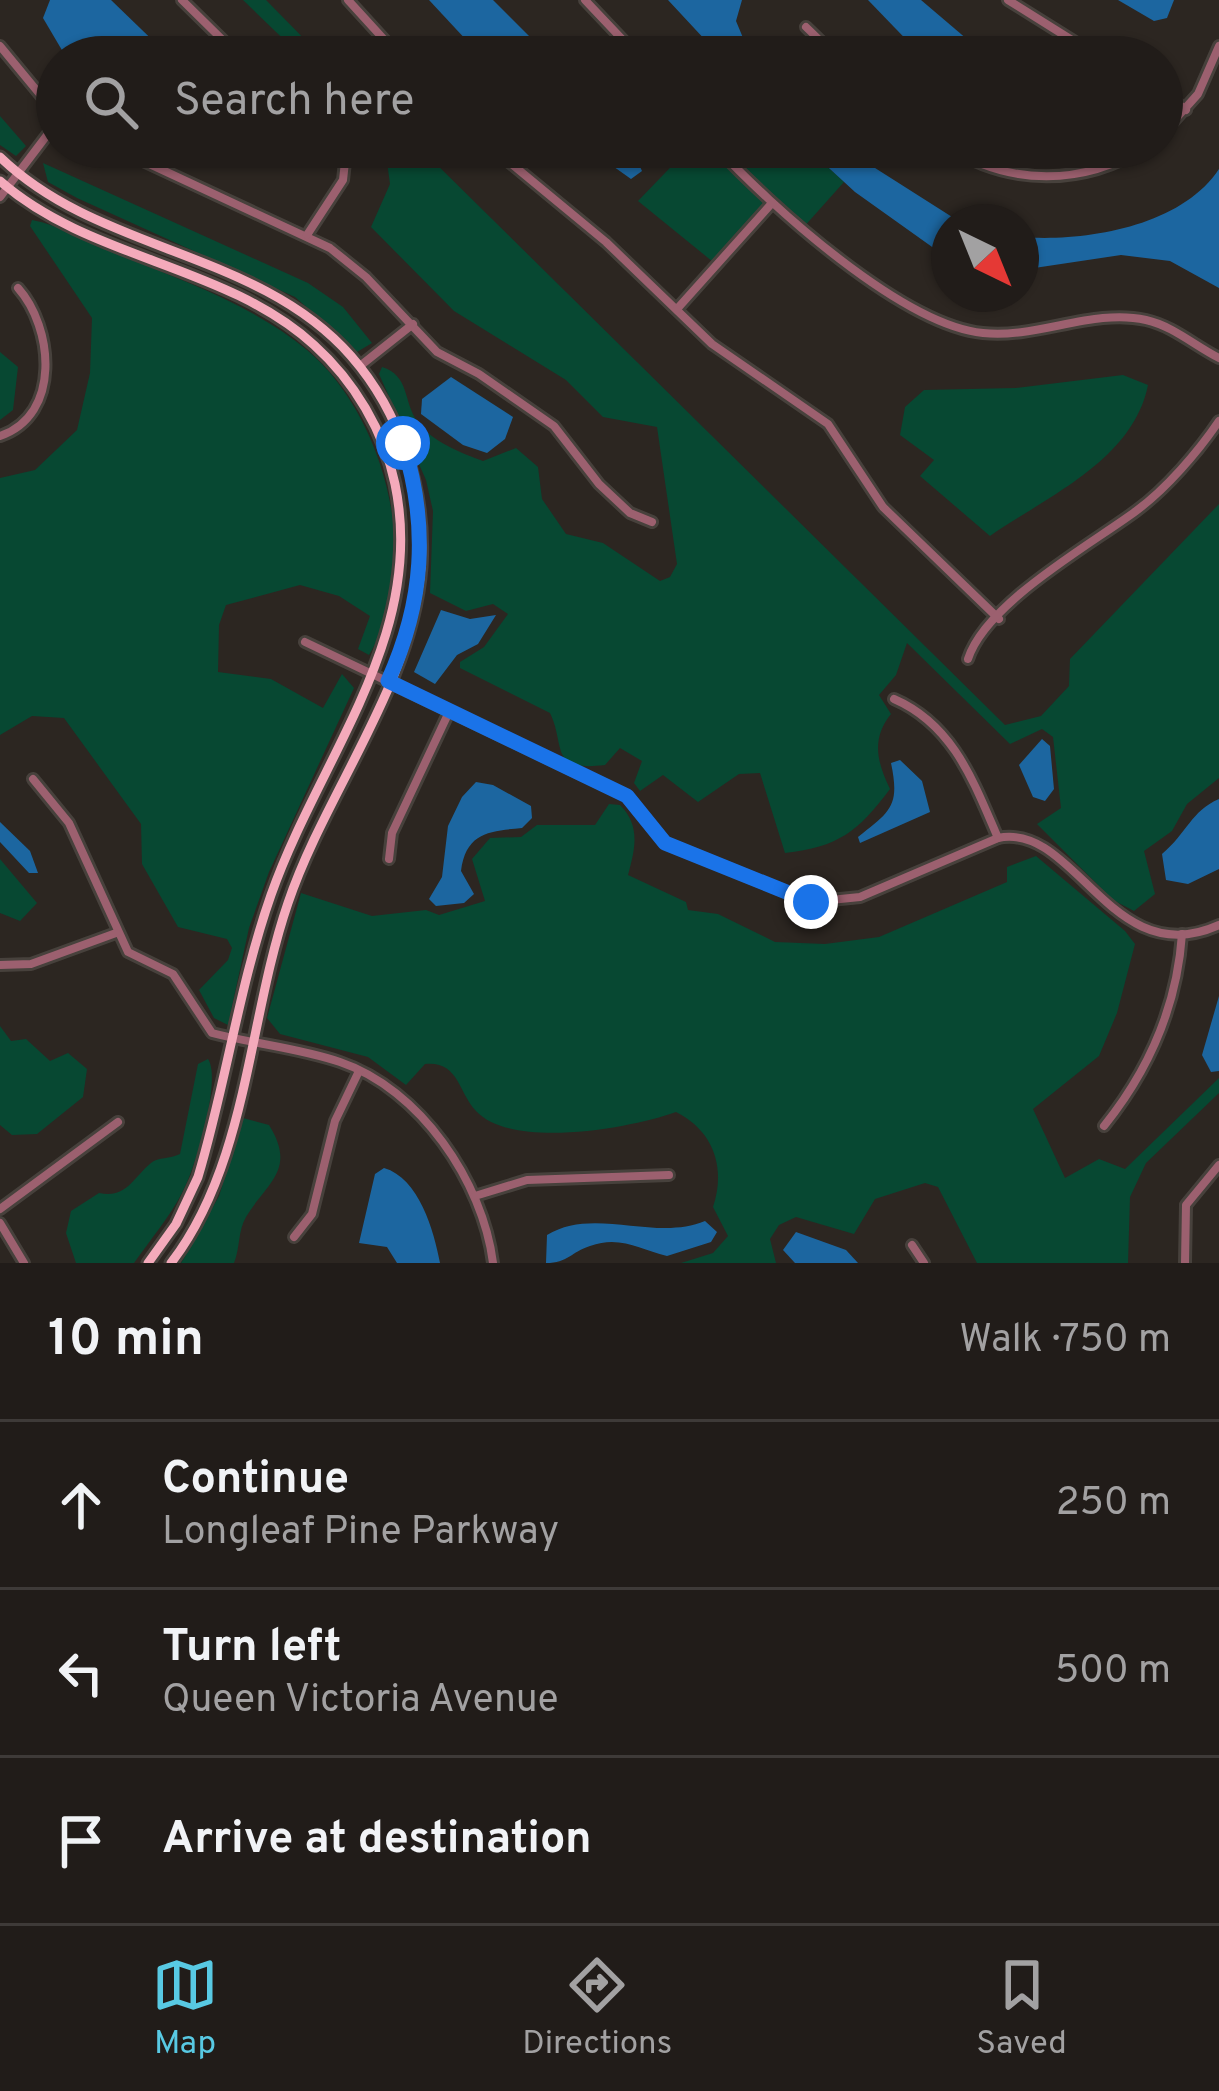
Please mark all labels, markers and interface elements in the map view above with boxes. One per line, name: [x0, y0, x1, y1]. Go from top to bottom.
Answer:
search box: [36, 36, 1183, 168]
icon: search: [78, 69, 144, 135]
text: Search here: [174, 74, 414, 131]
north arrow: [931, 204, 1039, 312]
route start: [376, 416, 430, 470]
route end: [784, 875, 838, 929]
text: 10 min: [48, 1309, 204, 1374]
text: Walk · 750 m: [959, 1317, 1171, 1366]
text: Continue: [162, 1452, 349, 1509]
icon: ahead: [48, 1472, 114, 1538]
text: 250 m: [1056, 1480, 1171, 1529]
text: Longleaf Pine Parkway: [162, 1509, 559, 1558]
text: Turn left: [162, 1620, 341, 1677]
icon: left: [48, 1640, 114, 1706]
text: 500 m: [1055, 1648, 1171, 1697]
text: Queen Victoria Avenue: [162, 1677, 559, 1726]
icon: arrive: [48, 1808, 114, 1874]
text: Arrive at destination: [162, 1812, 592, 1869]
tab: Map: [152, 1952, 218, 2066]
tab: Directions: [522, 1952, 672, 2066]
tab: Saved: [976, 1952, 1067, 2066]

